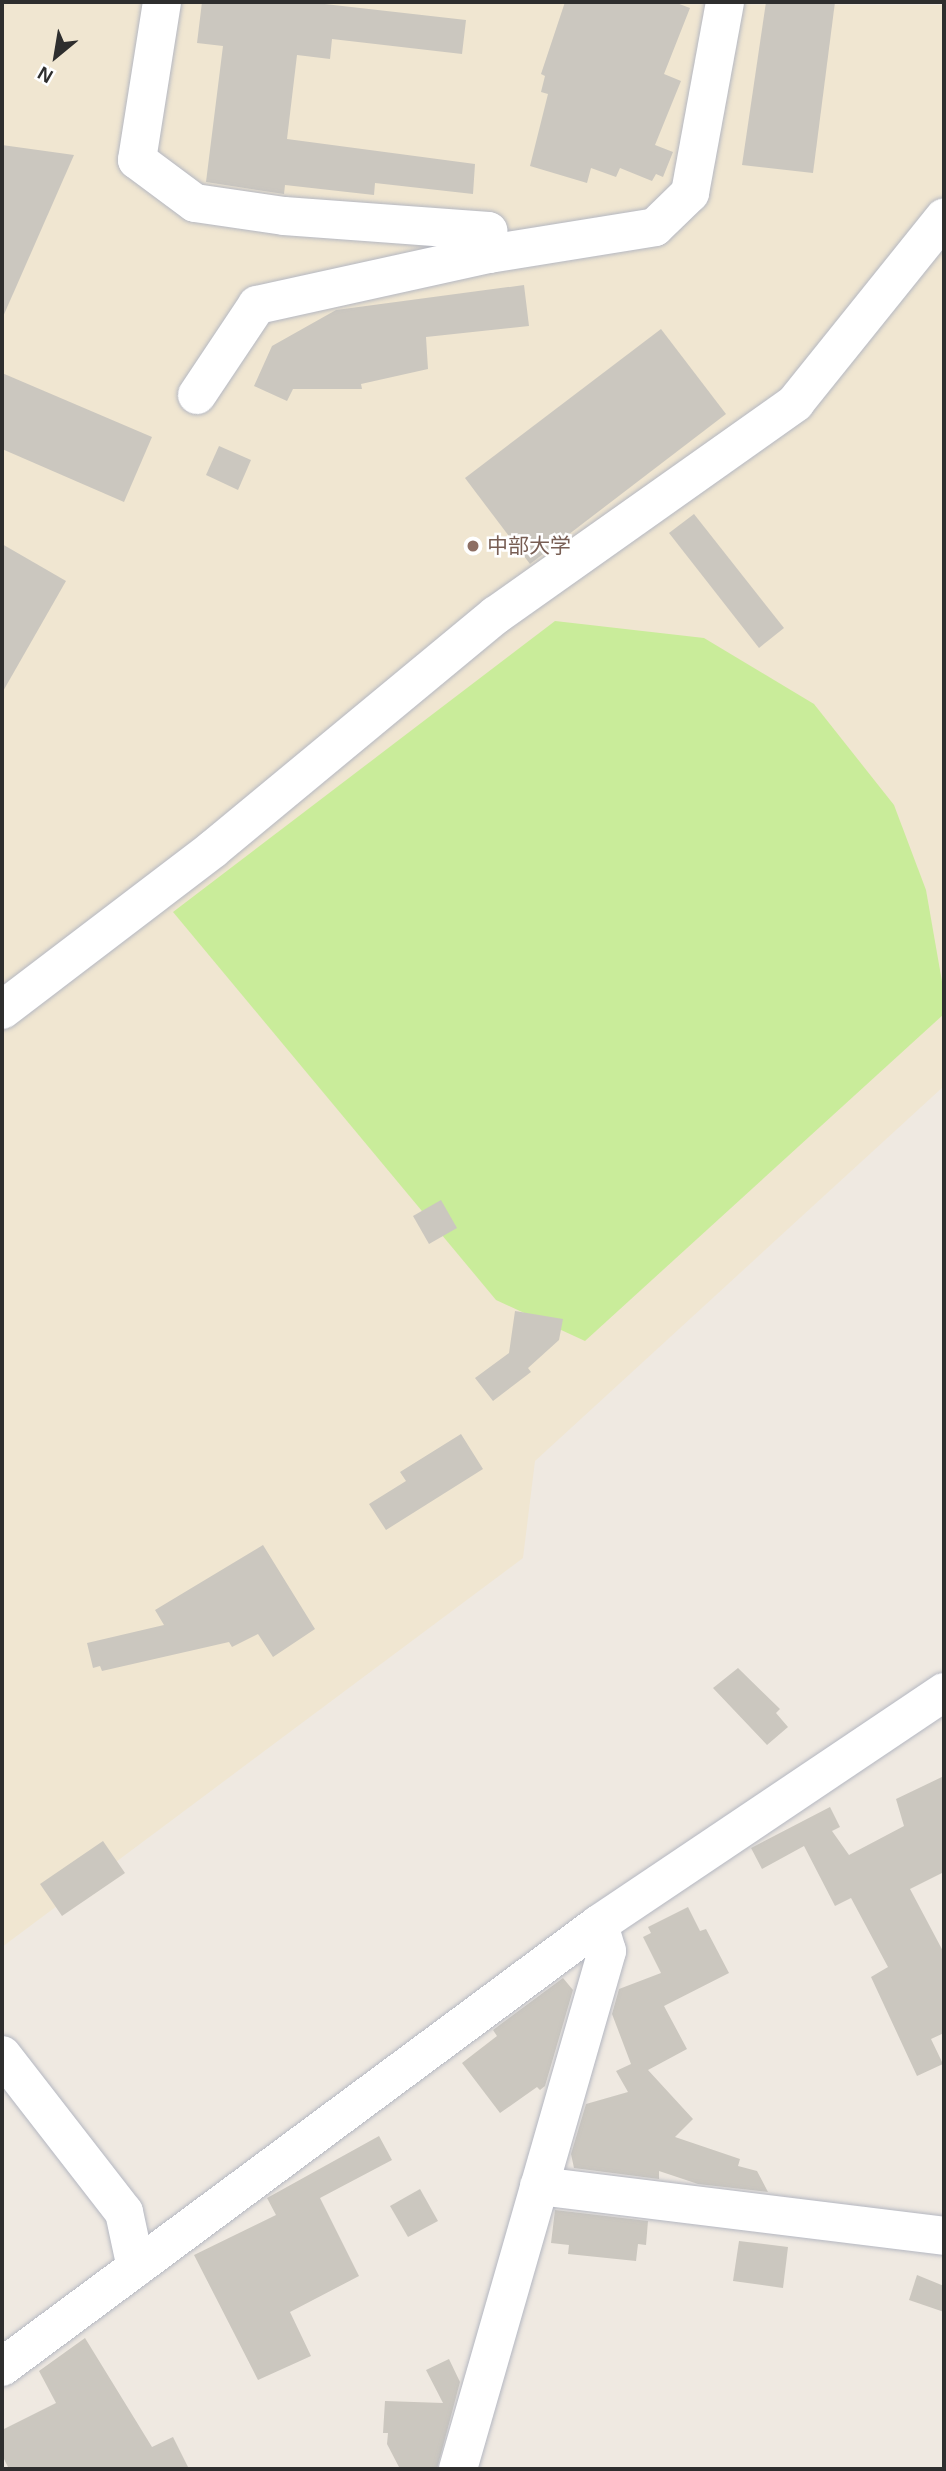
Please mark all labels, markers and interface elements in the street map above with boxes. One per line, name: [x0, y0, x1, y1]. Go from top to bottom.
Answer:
north arrow: [21, 21, 91, 91]
text: N: [34, 62, 56, 87]
place label: 中部大学: [487, 533, 571, 559]
marker: 中部大学: [465, 538, 481, 554]

